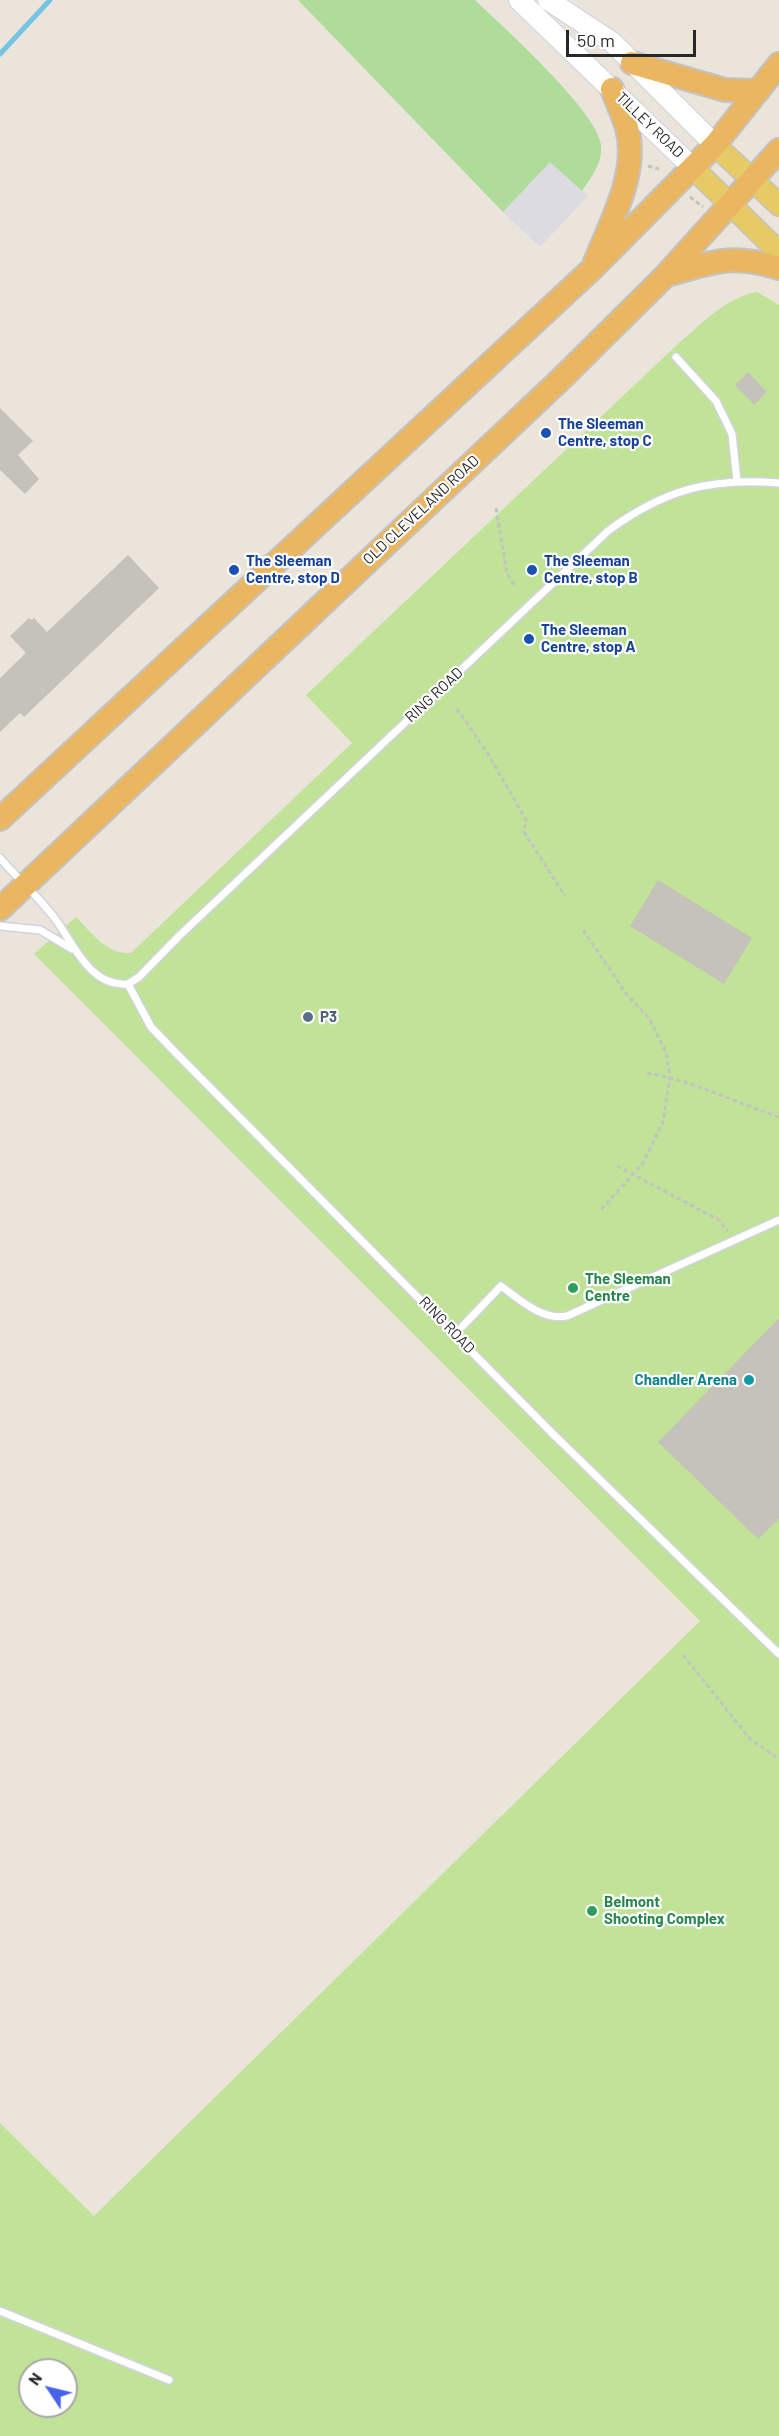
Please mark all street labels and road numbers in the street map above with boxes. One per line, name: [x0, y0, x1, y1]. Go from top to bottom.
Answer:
street label: TILLEY ROAD: [612, 88, 688, 162]
street label: OLD CLEVELAND ROAD: [359, 452, 483, 568]
street label: RING ROAD: [401, 664, 467, 726]
street label: RING ROAD: [415, 1293, 479, 1357]

